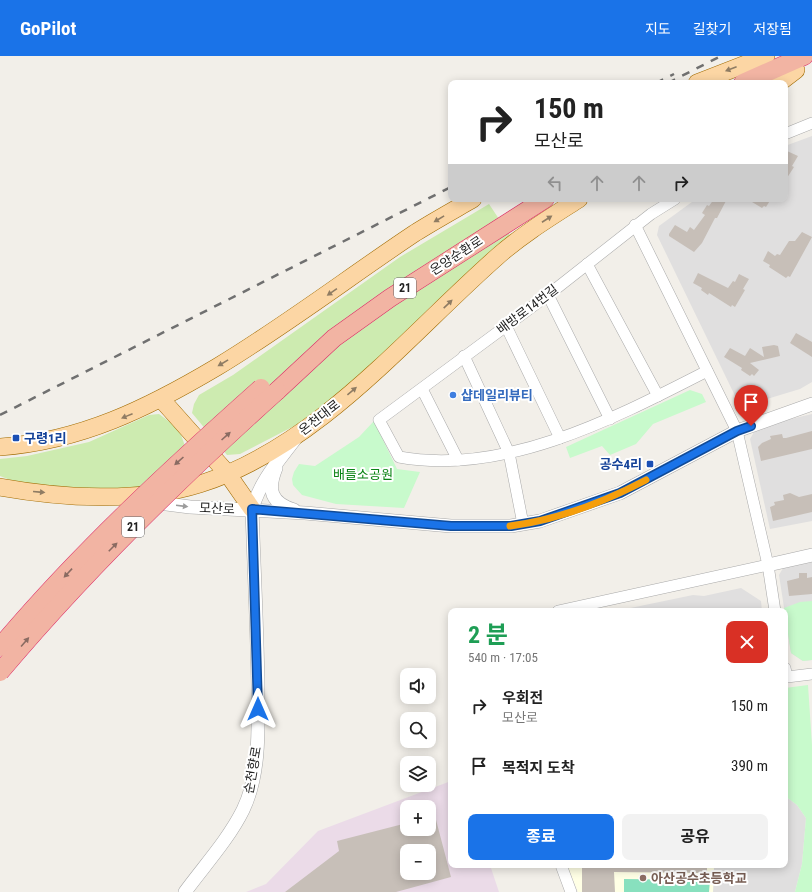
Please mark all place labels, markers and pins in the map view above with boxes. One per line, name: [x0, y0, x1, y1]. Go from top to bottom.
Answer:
pin: [734, 385, 768, 426]
place label: 샵데일리뷰티: [461, 388, 533, 403]
marker: 샵데일리뷰티: [448, 390, 458, 400]
place label: 구령1리: [24, 431, 66, 446]
marker: 구령1리: [11, 433, 21, 443]
place label: 공수4리: [600, 457, 642, 472]
marker: 공수4리: [645, 459, 655, 469]
place label: 아산공수초등학교: [651, 871, 747, 886]
marker: 아산공수초등학교: [638, 873, 648, 883]

